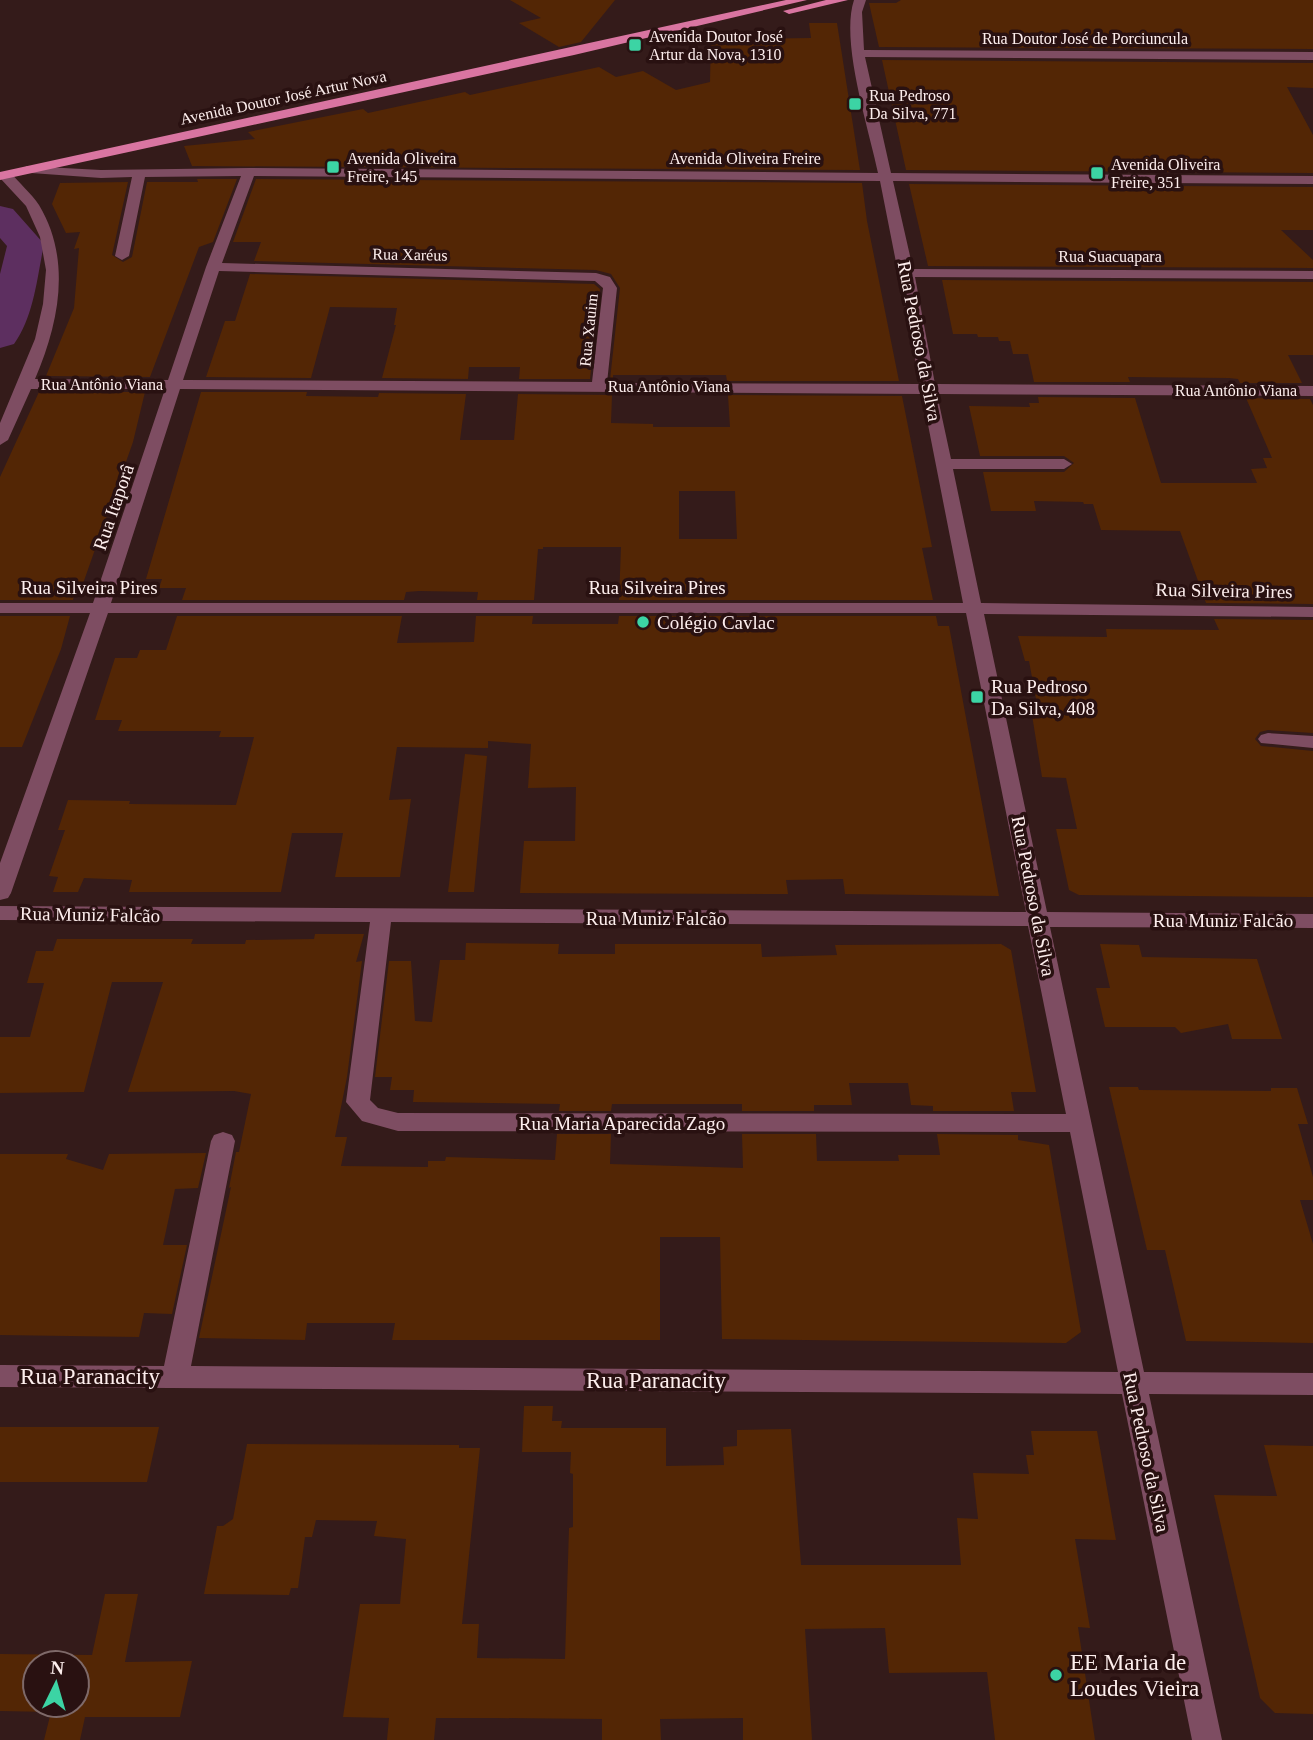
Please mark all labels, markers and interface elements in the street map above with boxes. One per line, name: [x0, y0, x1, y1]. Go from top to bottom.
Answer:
place label: Avenida Doutor José Artur da Nova, 1310: [649, 28, 783, 63]
street label: Rua Doutor José de Porciuncula: [982, 30, 1188, 47]
marker: Avenida Doutor José Artur da Nova, 1310: [627, 37, 643, 53]
street label: Avenida Doutor José Artur Nova: [178, 67, 388, 128]
place label: Rua Pedroso Da Silva, 771: [869, 87, 957, 122]
marker: Rua Pedroso Da Silva, 771: [847, 96, 863, 112]
place label: Avenida Oliveira Freire, 145: [347, 150, 456, 185]
street label: Avenida Oliveira Freire: [669, 150, 821, 167]
place label: Avenida Oliveira Freire, 351: [1111, 156, 1220, 191]
marker: Avenida Oliveira Freire, 145: [325, 159, 341, 175]
marker: Avenida Oliveira Freire, 351: [1089, 165, 1105, 181]
street label: Rua Xaréus: [372, 245, 448, 264]
street label: Rua Suacuapara: [1058, 248, 1162, 266]
street label: Rua Pedroso da Silva: [894, 259, 945, 424]
street label: Rua Xauim: [576, 292, 601, 367]
street label: Rua Antônio Viana: [41, 376, 163, 393]
street label: Rua Antônio Viana: [608, 378, 730, 395]
street label: Rua Antônio Viana: [1175, 382, 1297, 399]
street label: Rua Itaporâ: [89, 461, 138, 553]
street label: Rua Silveira Pires: [20, 577, 158, 598]
street label: Rua Silveira Pires: [588, 577, 726, 598]
street label: Rua Silveira Pires: [1155, 579, 1293, 602]
place label: Colégio Cavlac: [657, 612, 775, 633]
marker: Colégio Cavlac: [635, 614, 651, 630]
place label: Rua Pedroso Da Silva, 408: [991, 676, 1095, 719]
marker: Rua Pedroso Da Silva, 408: [969, 689, 985, 705]
street label: Rua Pedroso da Silva: [1008, 814, 1059, 979]
street label: Rua Muniz Falcão: [20, 903, 160, 926]
street label: Rua Muniz Falcão: [586, 908, 726, 929]
street label: Rua Muniz Falcão: [1153, 910, 1293, 931]
street label: Rua Maria Aparecida Zago: [519, 1113, 725, 1134]
street label: Rua Paranacity: [20, 1364, 160, 1389]
street label: Rua Paranacity: [586, 1368, 726, 1393]
street label: Rua Pedroso da Silva: [1119, 1370, 1174, 1535]
north arrow: [21, 1649, 91, 1719]
place label: EE Maria de Loudes Vieira: [1070, 1650, 1199, 1701]
text: N: [50, 1657, 65, 1679]
marker: EE Maria de Loudes Vieira: [1048, 1667, 1064, 1683]

